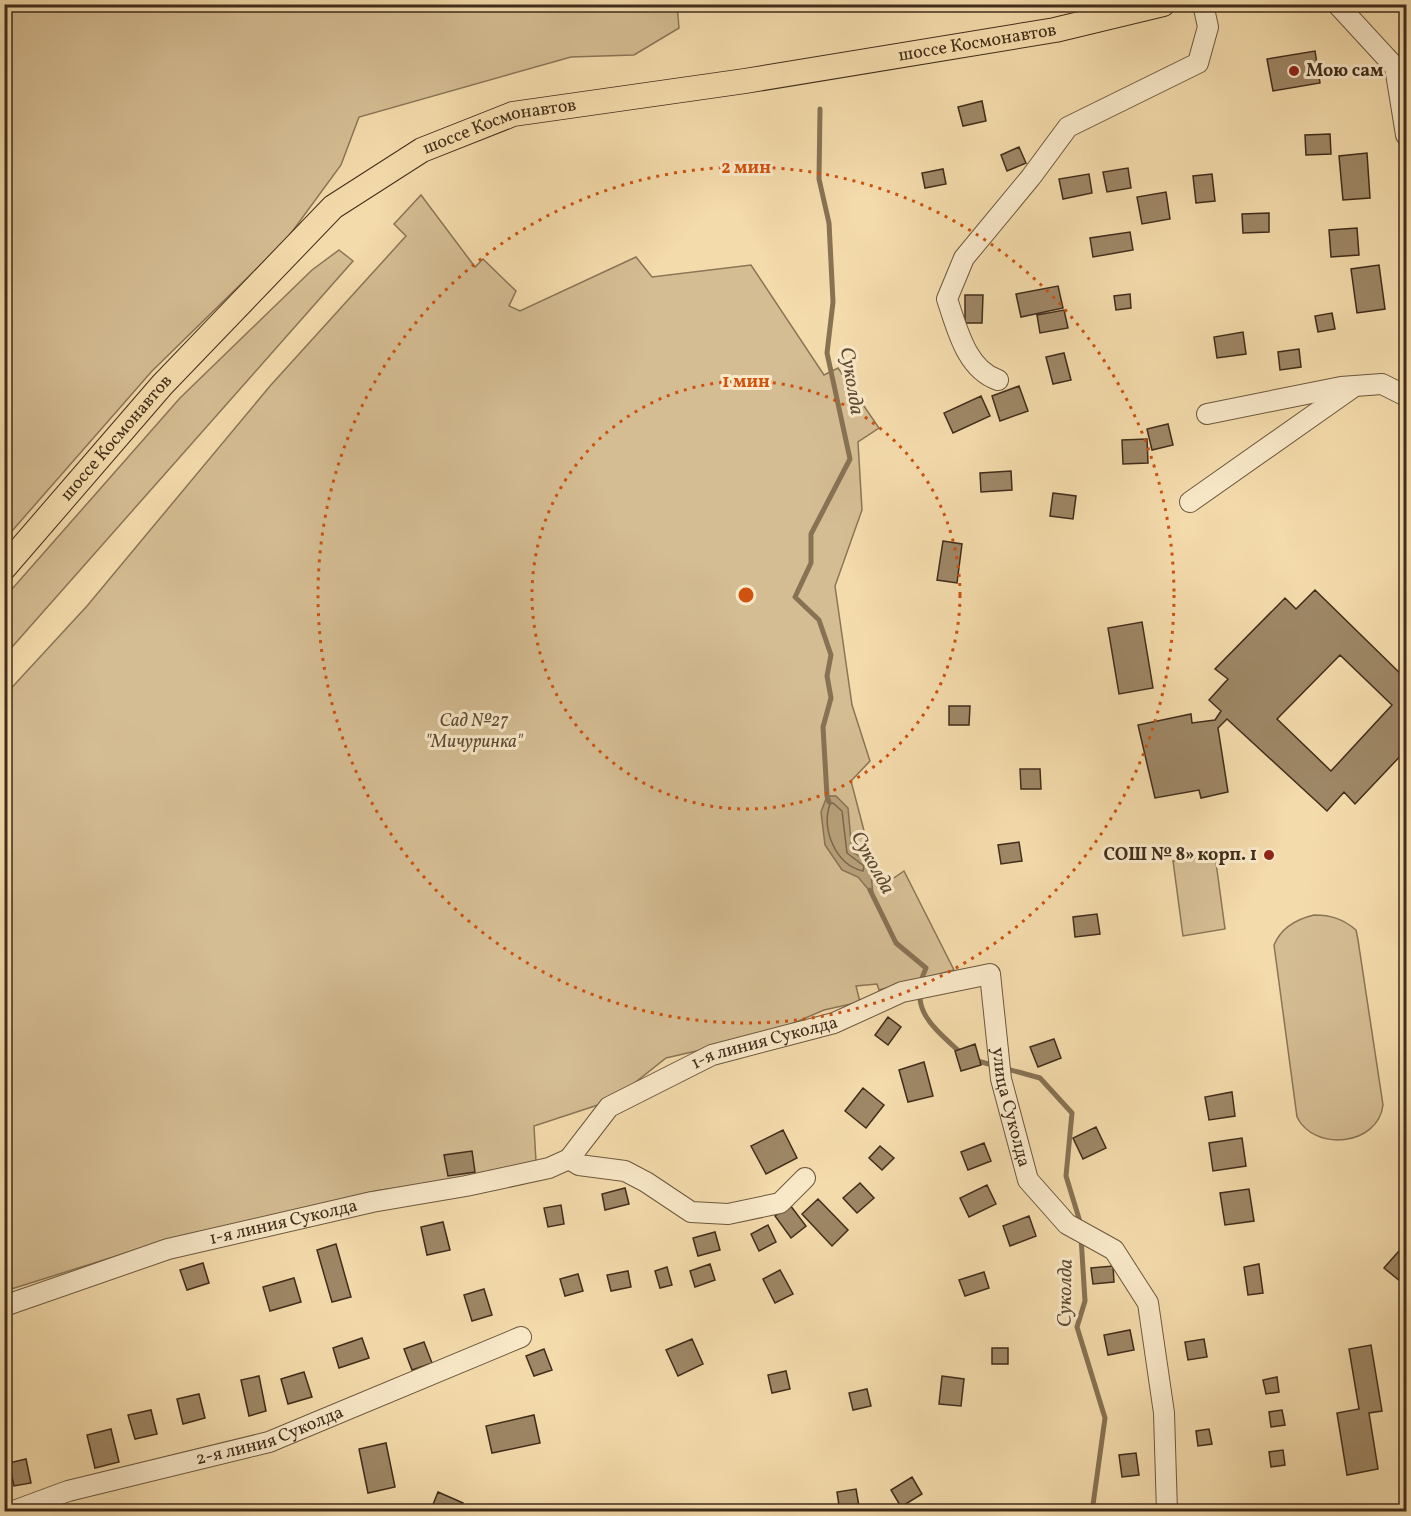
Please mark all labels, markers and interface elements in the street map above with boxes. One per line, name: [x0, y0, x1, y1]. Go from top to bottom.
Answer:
street label: шоссе Космонавтов: [896, 17, 1058, 68]
place label: Мою сам: [1306, 59, 1384, 84]
marker: Мою сам: [1287, 64, 1301, 78]
street label: шоссе Космонавтов: [419, 93, 578, 161]
text: 2 мин: [721, 156, 771, 181]
water label: Суколда: [832, 345, 870, 417]
street label: шоссе Космонавтов: [55, 369, 178, 507]
text: 1 мин: [722, 370, 770, 395]
centre of rings: [736, 585, 756, 605]
park label: Сад №27 "Мичуринка": [425, 709, 524, 755]
water label: Суколда: [843, 826, 901, 900]
place label: СОШ № 8» корп. 1: [1103, 843, 1257, 868]
marker: СОШ № 8» корп. 1: [1262, 848, 1276, 862]
street label: 1-я линия Суколда: [687, 1010, 841, 1076]
street label: улица Суколда: [985, 1046, 1037, 1170]
street label: 1-я линия Суколда: [207, 1193, 360, 1252]
water label: Суколда: [1051, 1259, 1081, 1327]
street label: 2-я линия Суколда: [193, 1400, 347, 1472]

